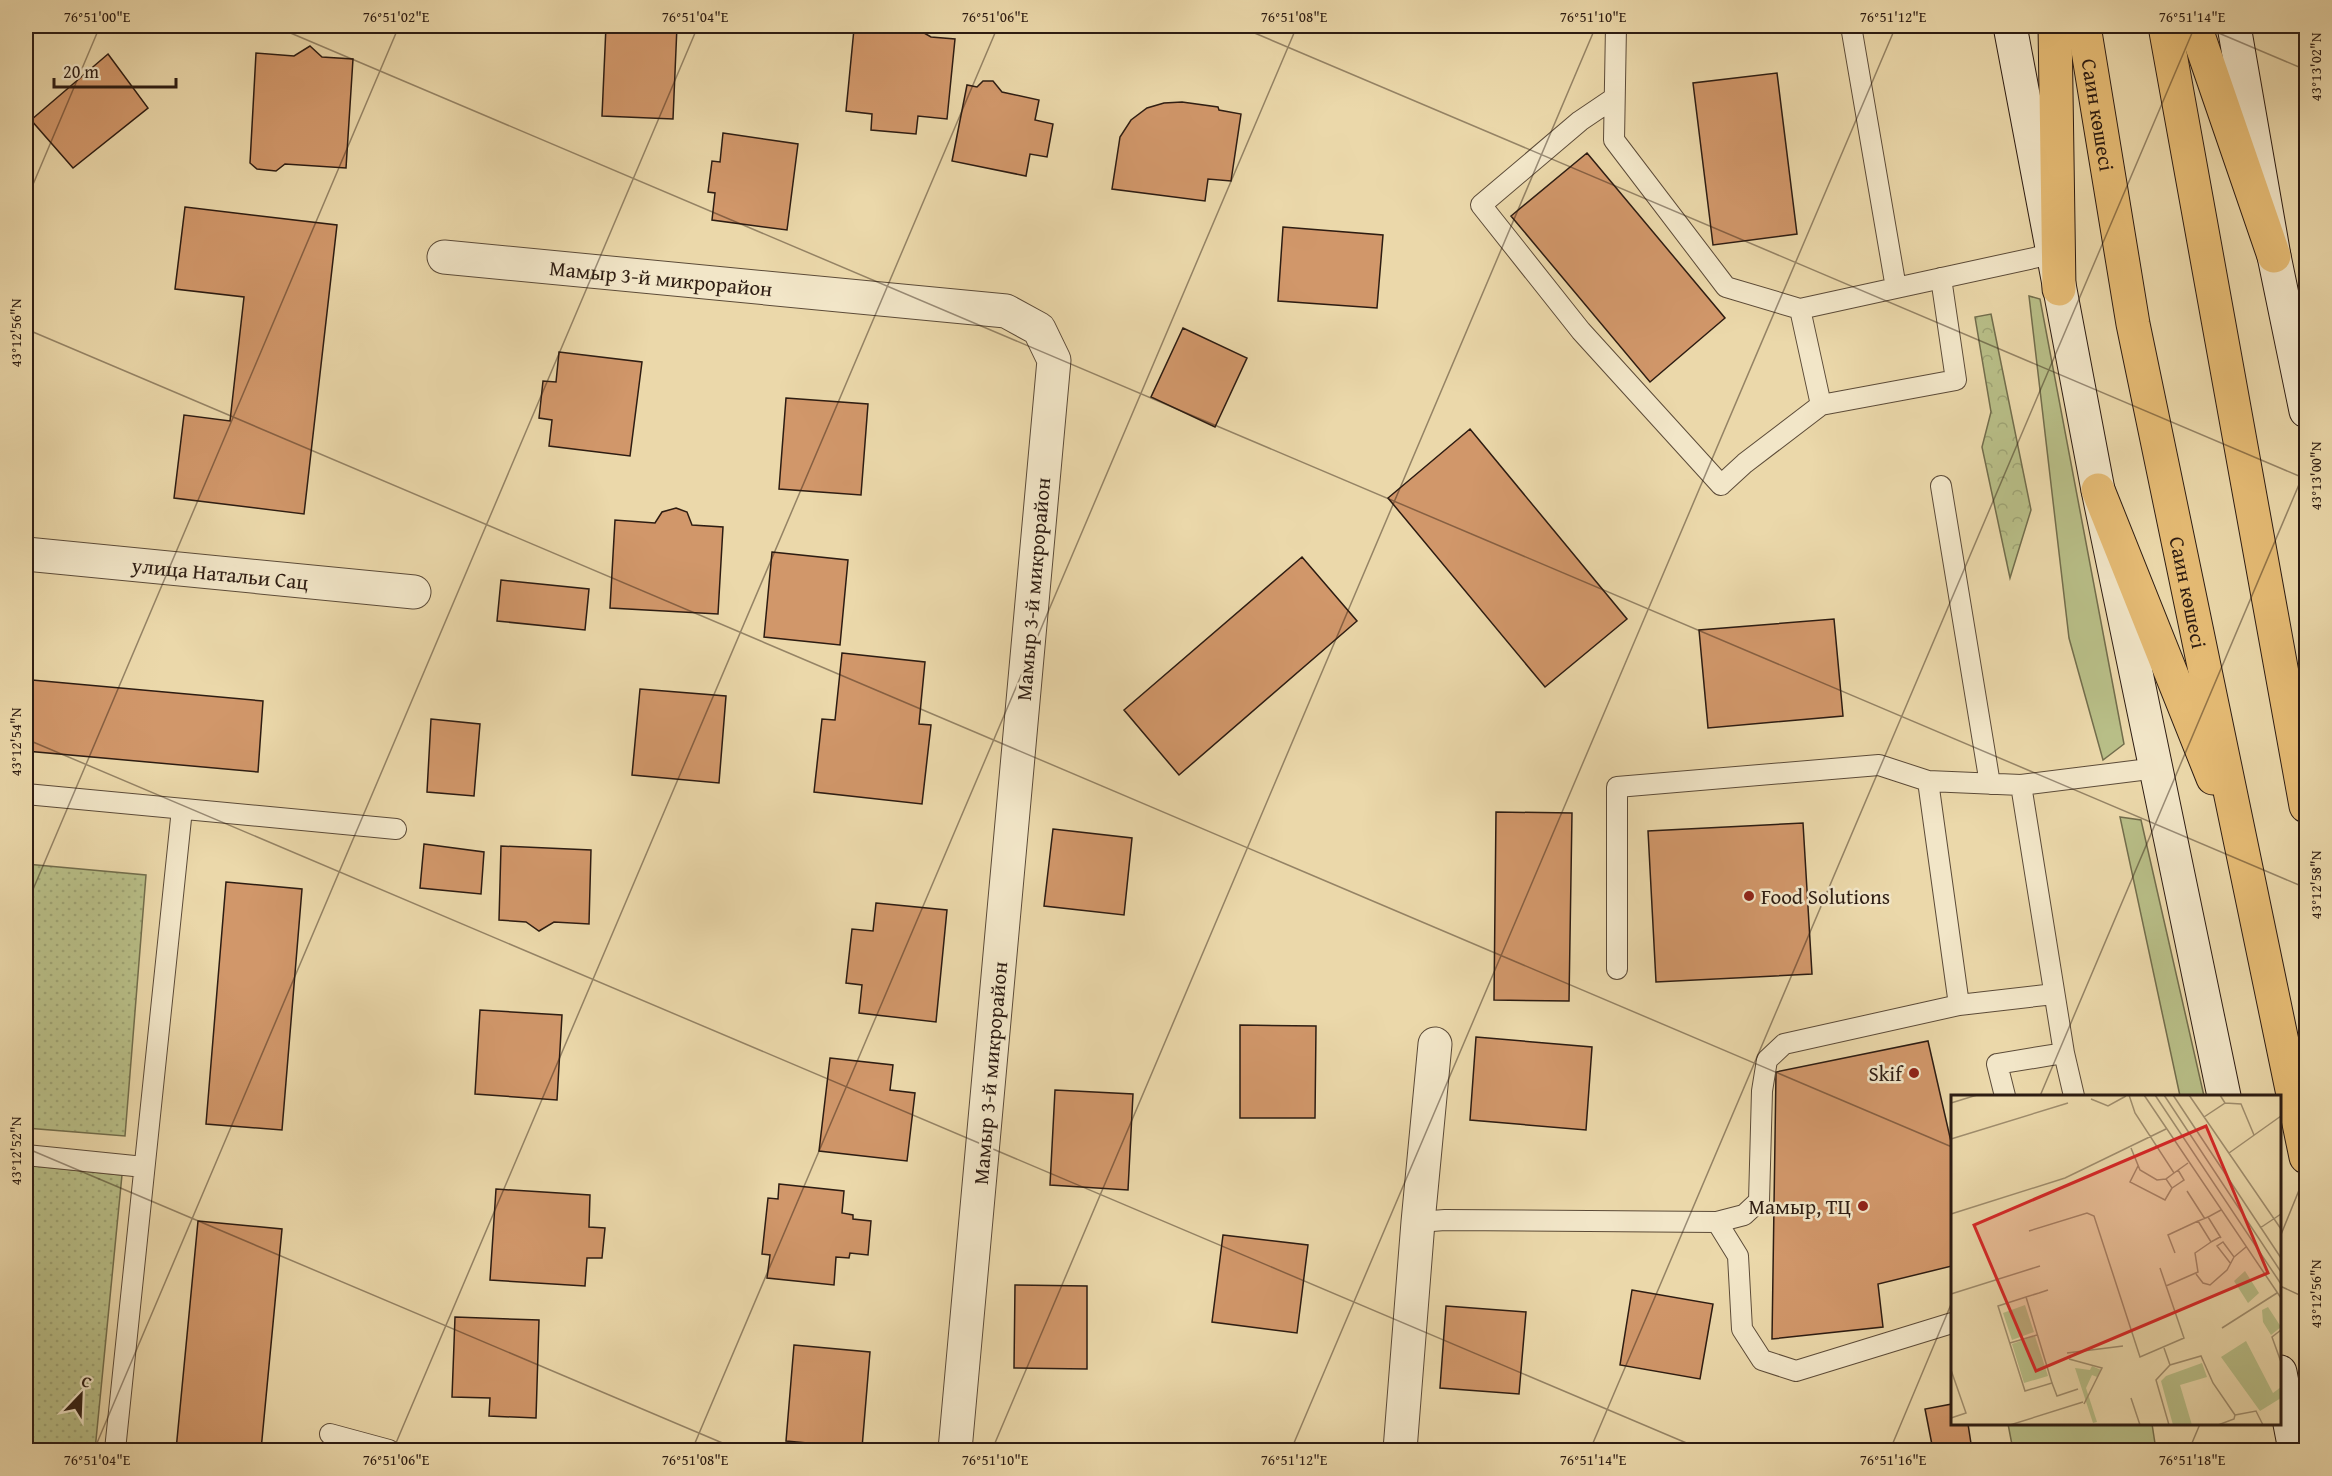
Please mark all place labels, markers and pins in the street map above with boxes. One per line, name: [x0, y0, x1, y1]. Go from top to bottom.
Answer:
place label: Food Solutions: [1761, 881, 1890, 912]
marker: Food Solutions: [1742, 889, 1756, 903]
place label: Skif: [1868, 1058, 1904, 1089]
marker: Skif: [1907, 1066, 1921, 1080]
place label: Мамыр, ТЦ: [1748, 1191, 1851, 1222]
marker: Мамыр, ТЦ: [1856, 1199, 1870, 1213]

